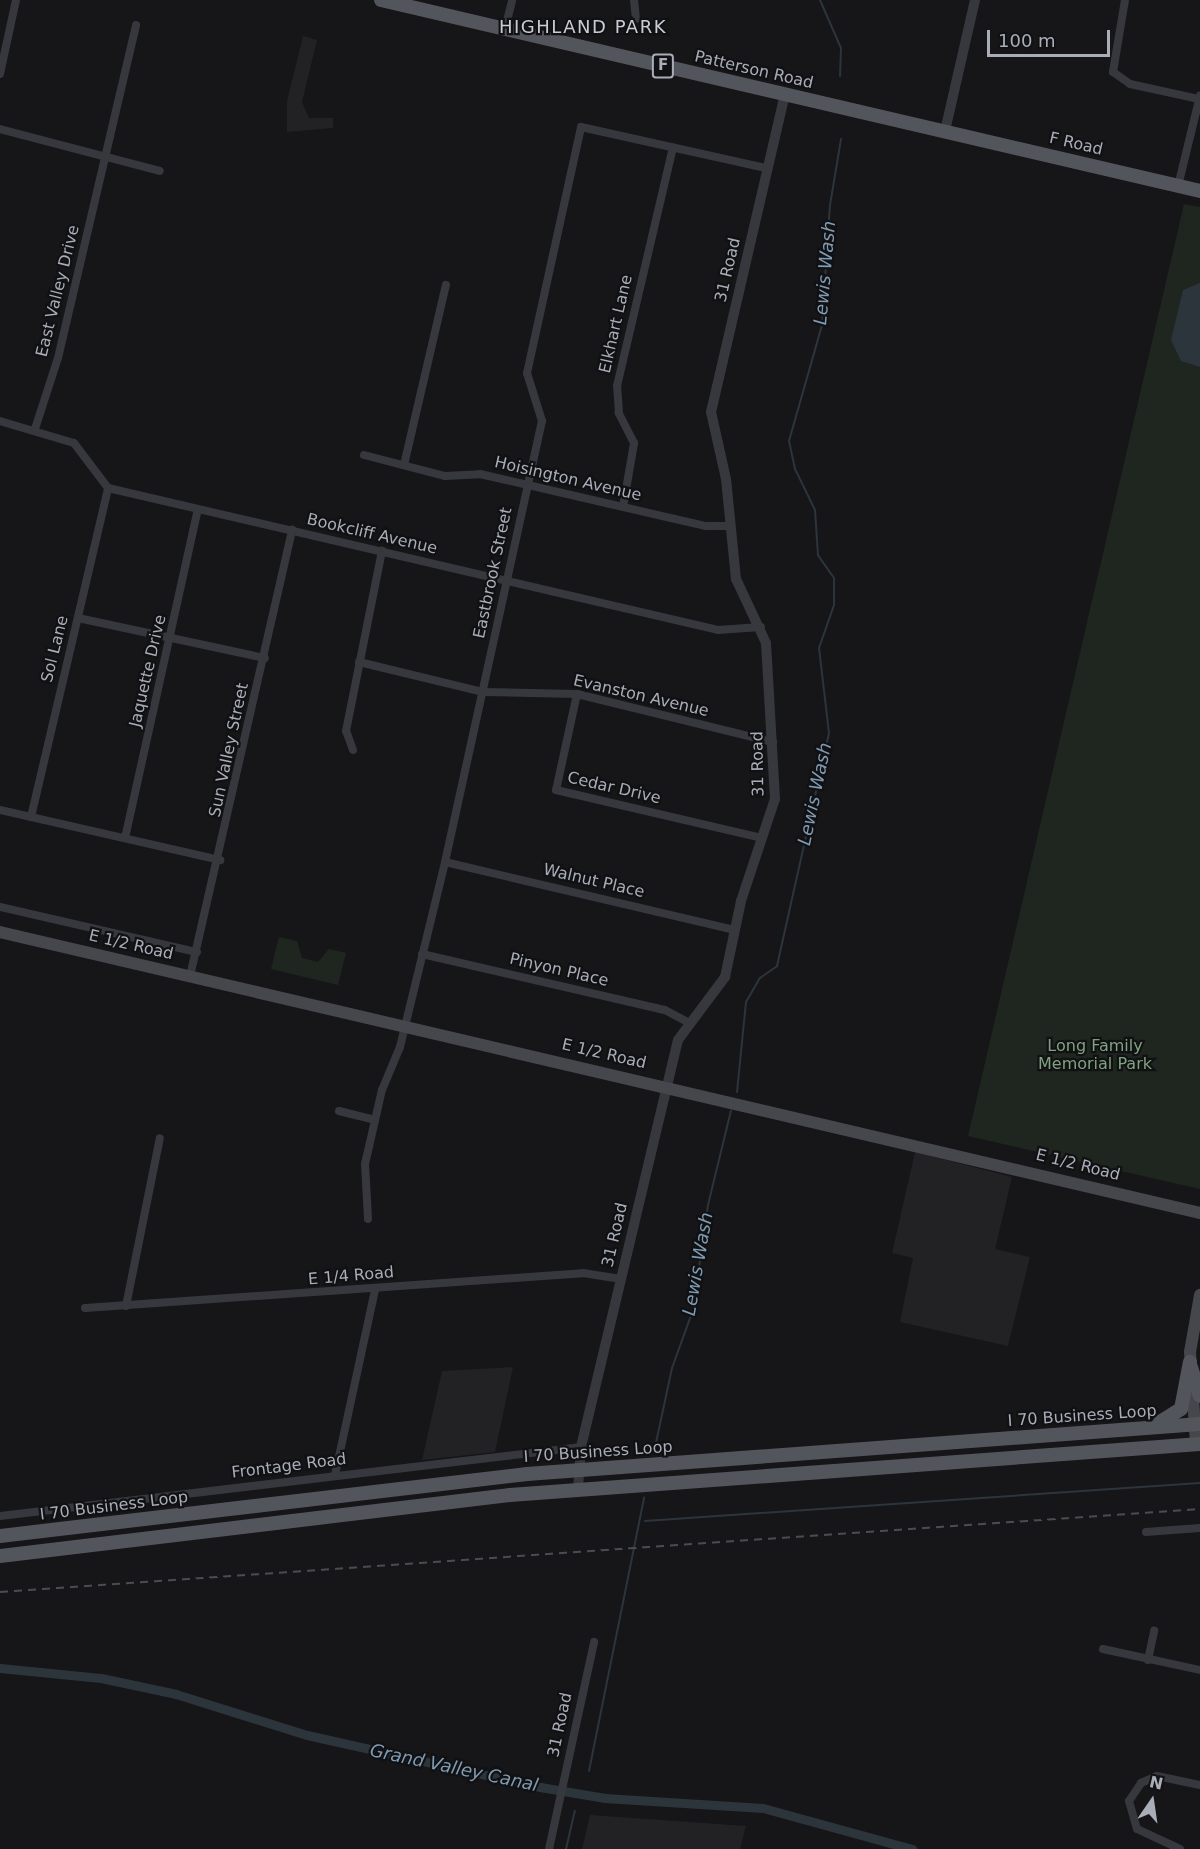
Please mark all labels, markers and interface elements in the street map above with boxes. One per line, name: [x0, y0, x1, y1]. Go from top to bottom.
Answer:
district label: HIGHLAND PARK: [499, 16, 667, 38]
scale bar: [990, 18, 1113, 56]
text: 100 m: [998, 30, 1056, 51]
street label: Patterson Road: [693, 47, 815, 93]
road number: F: [651, 54, 675, 78]
street label: F Road: [1047, 129, 1105, 159]
water label: Lewis Wash: [810, 220, 840, 326]
street label: East Valley Drive: [32, 223, 84, 359]
street label: 31 Road: [711, 236, 745, 304]
street label: Elkhart Lane: [595, 273, 637, 375]
street label: Hoisington Avenue: [493, 453, 643, 505]
street label: Eastbrook Street: [470, 506, 516, 640]
street label: Bookcliff Avenue: [305, 510, 439, 558]
street label: Jaquette Drive: [126, 613, 170, 729]
street label: Sol Lane: [37, 614, 73, 684]
street label: Evanston Avenue: [571, 671, 711, 721]
street label: Sun Valley Street: [205, 681, 253, 819]
street label: 31 Road: [748, 731, 768, 797]
water label: Lewis Wash: [794, 741, 836, 847]
street label: Cedar Drive: [565, 768, 663, 808]
street label: Walnut Place: [542, 860, 646, 902]
street label: E 1/2 Road: [87, 926, 175, 964]
street label: Pinyon Place: [508, 949, 610, 991]
street label: E 1/2 Road: [560, 1035, 648, 1073]
park label: Long Family Memorial Park: [1038, 1036, 1152, 1074]
street label: E 1/2 Road: [1034, 1145, 1122, 1185]
street label: 31 Road: [598, 1201, 632, 1269]
water label: Lewis Wash: [678, 1211, 718, 1317]
street label: E 1/4 Road: [307, 1263, 395, 1289]
street label: I 70 Business Loop: [1007, 1401, 1157, 1431]
street label: I 70 Business Loop: [523, 1437, 673, 1467]
street label: Frontage Road: [231, 1449, 347, 1483]
street label: I 70 Business Loop: [39, 1487, 189, 1525]
street label: 31 Road: [544, 1691, 576, 1759]
water label: Grand Valley Canal: [368, 1740, 540, 1796]
north arrow: [1122, 1771, 1182, 1831]
text: N: [1147, 1772, 1165, 1794]

